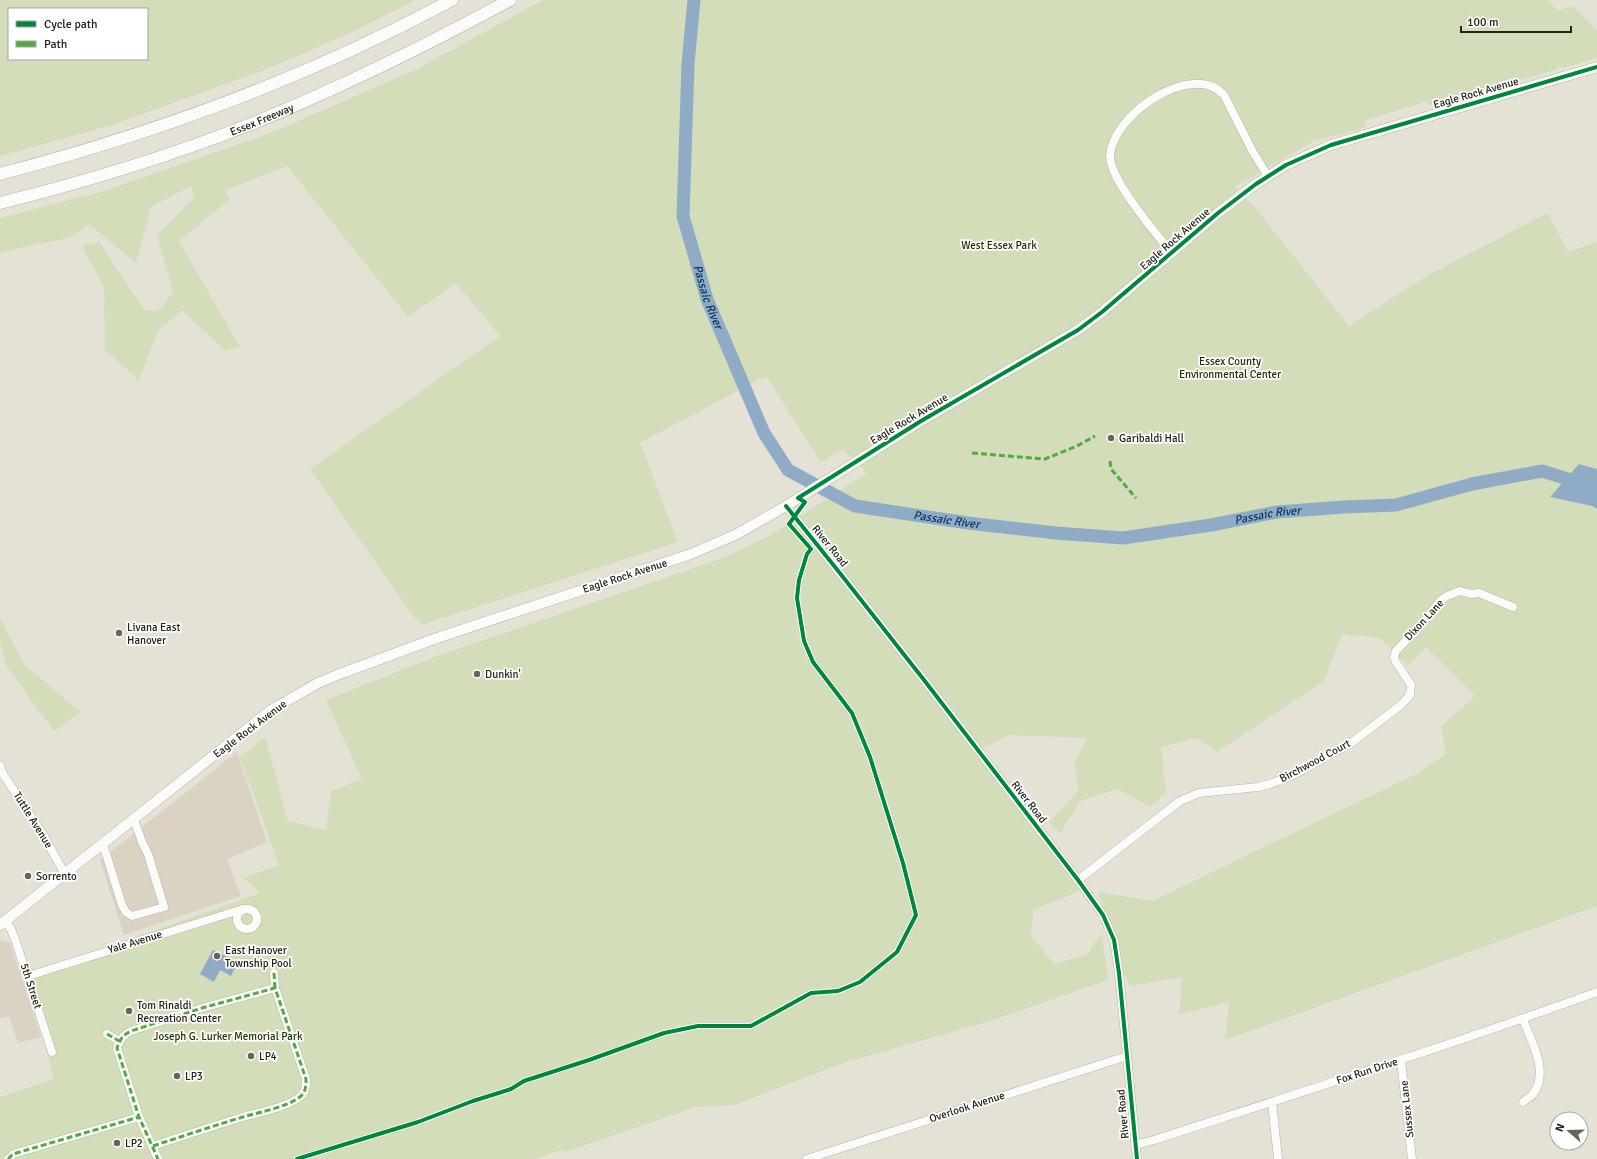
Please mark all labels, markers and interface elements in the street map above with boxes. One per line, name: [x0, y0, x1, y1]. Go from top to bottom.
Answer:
legend: [8, 8, 148, 60]
scale bar: [1461, 8, 1571, 34]
text: 100 m: [1467, 15, 1499, 30]
text: Cycle path: [44, 17, 97, 32]
text: Path: [44, 37, 67, 52]
street label: Eagle Rock Avenue: [1432, 75, 1520, 111]
street label: Essex Freeway: [228, 100, 296, 138]
street label: Eagle Rock Avenue: [1137, 205, 1213, 273]
park label: West Essex Park: [961, 239, 1037, 252]
water label: Passaic River: [690, 263, 727, 333]
park label: Essex County Environmental Center: [1179, 355, 1281, 381]
street label: Eagle Rock Avenue: [868, 391, 950, 447]
place label: Garibaldi Hall: [1119, 432, 1184, 445]
marker: Garibaldi Hall: [1106, 433, 1116, 443]
water label: Passaic River: [1233, 503, 1303, 528]
water label: Passaic River: [912, 507, 982, 532]
street label: River Road: [809, 523, 851, 570]
street label: Eagle Rock Avenue: [581, 556, 669, 596]
street label: Dixon Lane: [1402, 597, 1446, 643]
place label: Livana East Hanover: [127, 621, 181, 647]
marker: Livana East Hanover: [114, 628, 124, 638]
place label: Dunkin': [485, 668, 521, 681]
marker: Dunkin': [472, 669, 482, 679]
street label: Eagle Rock Avenue: [211, 697, 289, 761]
street label: Birchwood Court: [1277, 737, 1353, 785]
street label: River Road: [1009, 778, 1050, 826]
street label: Tuttle Avenue: [11, 790, 55, 850]
place label: Sorrento: [36, 870, 77, 883]
marker: Sorrento: [23, 871, 33, 881]
street label: Yale Avenue: [106, 928, 164, 956]
place label: East Hanover Township Pool: [225, 944, 292, 970]
marker: East Hanover Township Pool: [212, 951, 222, 961]
street label: 5th Street: [18, 962, 44, 1010]
place label: Tom Rinaldi Recreation Center: [137, 999, 221, 1025]
marker: Tom Rinaldi Recreation Center: [124, 1006, 134, 1016]
park label: Joseph G. Lurker Memorial Park: [154, 1030, 303, 1043]
place label: LP4: [259, 1050, 277, 1063]
marker: LP4: [246, 1051, 256, 1061]
street label: Fox Run Drive: [1335, 1055, 1399, 1087]
place label: LP3: [185, 1070, 203, 1083]
marker: LP3: [172, 1071, 182, 1081]
street label: Sussex Lane: [1398, 1080, 1416, 1138]
street label: River Road: [1114, 1088, 1132, 1139]
street label: Overlook Avenue: [928, 1089, 1006, 1125]
north arrow: [1549, 1111, 1589, 1151]
text: N: [1553, 1122, 1567, 1134]
place label: LP2: [125, 1137, 143, 1150]
marker: LP2: [112, 1138, 122, 1148]

